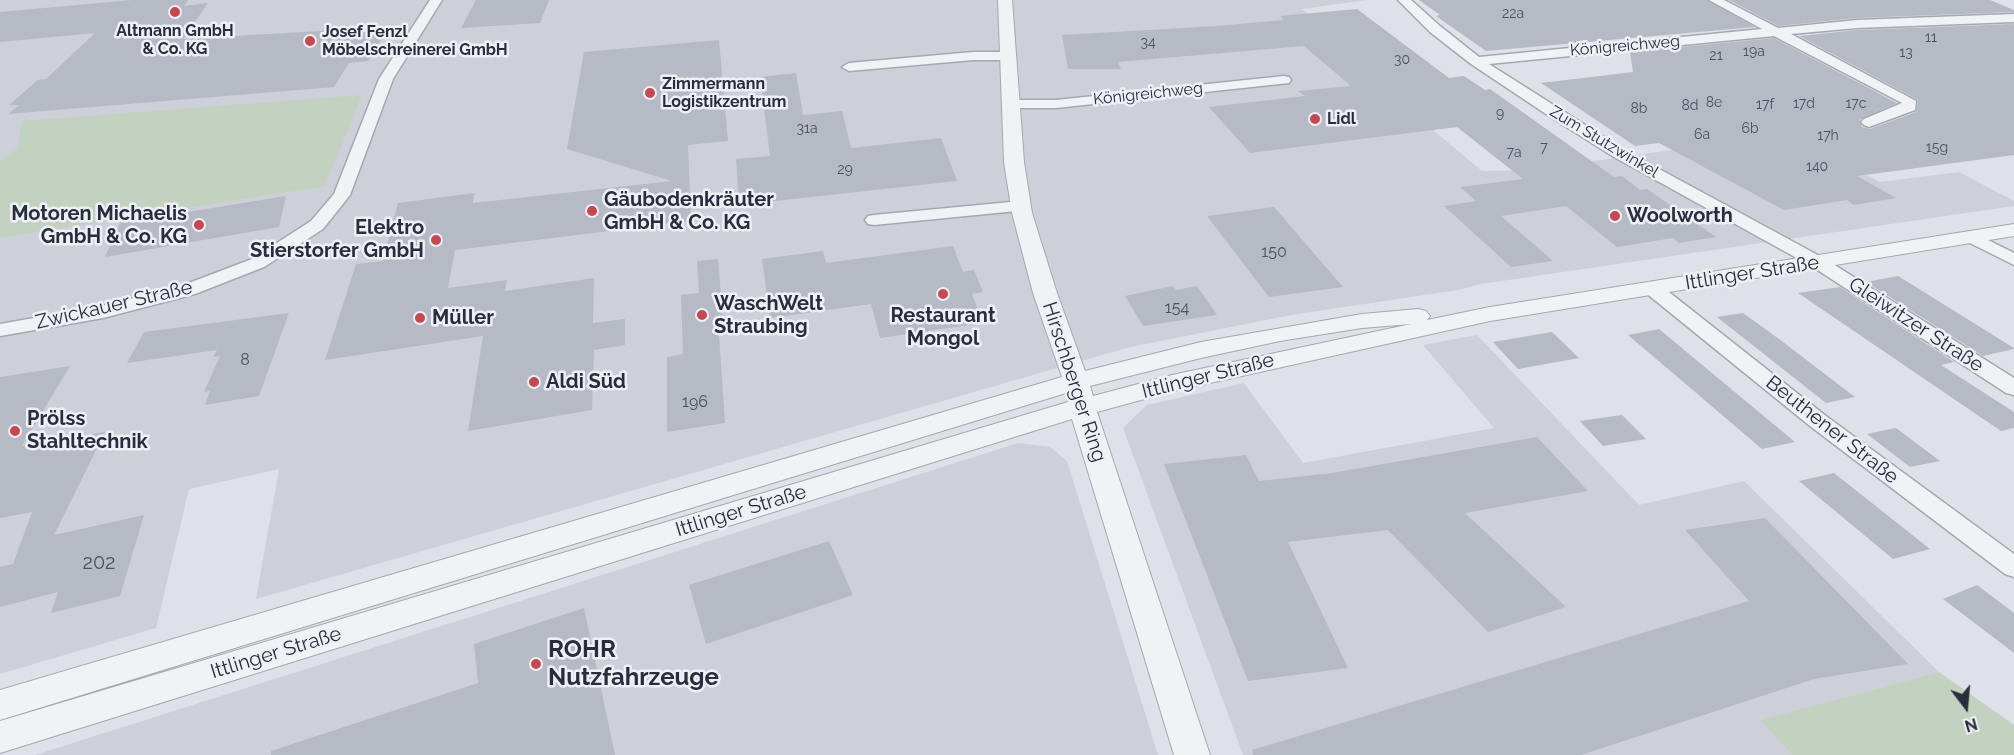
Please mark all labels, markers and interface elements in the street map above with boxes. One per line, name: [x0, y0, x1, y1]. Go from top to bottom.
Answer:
marker: Altmann GmbH & Co. KG: [168, 5, 182, 19]
house number: 22a: [1502, 6, 1524, 22]
place label: Altmann GmbH & Co. KG: [116, 21, 234, 59]
place label: Josef Fenzl Möbelschreinerei GmbH: [322, 22, 508, 60]
house number: 11: [1925, 30, 1937, 46]
street label: Königreichweg: [1569, 32, 1681, 60]
marker: Josef Fenzl Möbelschreinerei GmbH: [303, 34, 317, 48]
house number: 34: [1140, 35, 1156, 51]
house number: 19a: [1743, 44, 1765, 60]
house number: 13: [1899, 45, 1913, 61]
house number: 21: [1709, 48, 1723, 64]
house number: 30: [1394, 52, 1410, 68]
place label: Zimmermann Logistikzentrum: [662, 74, 786, 112]
street label: Königreichweg: [1092, 79, 1204, 109]
marker: Zimmermann Logistikzentrum: [643, 86, 657, 100]
house number: 8e: [1706, 95, 1722, 111]
house number: 17d: [1793, 96, 1815, 112]
house number: 17c: [1845, 96, 1867, 112]
house number: 17f: [1756, 97, 1774, 113]
house number: 8d: [1681, 98, 1699, 114]
house number: 8b: [1631, 101, 1647, 117]
street label: Zum Stutzwinkel: [1546, 102, 1662, 182]
house number: 9: [1496, 106, 1504, 122]
place label: Lidl: [1327, 109, 1356, 129]
marker: Lidl: [1308, 112, 1322, 126]
house number: 31a: [796, 121, 818, 137]
house number: 6b: [1741, 121, 1759, 137]
house number: 6a: [1694, 127, 1710, 143]
house number: 17h: [1817, 128, 1839, 144]
house number: 7: [1540, 140, 1548, 156]
house number: 15g: [1926, 140, 1948, 156]
house number: 7a: [1506, 145, 1522, 161]
house number: 140: [1806, 159, 1828, 175]
house number: 29: [837, 162, 853, 178]
place label: Gäubodenkräuter GmbH & Co. KG: [604, 188, 774, 235]
place label: Motoren Michaelis GmbH & Co. KG: [11, 202, 187, 249]
marker: Gäubodenkräuter GmbH & Co. KG: [585, 204, 599, 218]
place label: Woolworth: [1627, 204, 1733, 228]
marker: Woolworth: [1608, 209, 1622, 223]
place label: Elektro Stierstorfer GmbH: [250, 216, 424, 263]
marker: Motoren Michaelis GmbH & Co. KG: [192, 218, 206, 232]
marker: Elektro Stierstorfer GmbH: [429, 233, 443, 247]
house number: 150: [1261, 242, 1287, 262]
street label: Ittlinger Straße: [1683, 251, 1821, 295]
street label: Gleiwitzer Straße: [1844, 272, 1988, 378]
street label: Zwickauer Straße: [33, 275, 195, 335]
marker: Restaurant Mongol: [936, 287, 950, 301]
place label: WaschWelt Straubing: [714, 292, 823, 339]
house number: 154: [1165, 298, 1189, 318]
street label: Hirschberger Ring: [1037, 299, 1111, 465]
place label: Restaurant Mongol: [890, 304, 996, 351]
place label: Müller: [432, 306, 494, 330]
marker: WaschWelt Straubing: [695, 308, 709, 322]
marker: Müller: [413, 311, 427, 325]
street label: Ittlinger Straße: [1139, 348, 1277, 404]
house number: 8: [240, 350, 250, 370]
place label: Aldi Süd: [546, 370, 626, 394]
street label: Beuthener Straße: [1761, 371, 1903, 489]
marker: Aldi Süd: [527, 375, 541, 389]
house number: 196: [682, 392, 708, 412]
place label: Prölss Stahltechnik: [27, 407, 148, 454]
marker: Prölss Stahltechnik: [8, 424, 22, 438]
street label: Ittlinger Straße: [673, 480, 809, 542]
house number: 202: [82, 551, 116, 575]
street label: Ittlinger Straße: [208, 622, 344, 684]
place label: ROHR Nutzfahrzeuge: [548, 636, 719, 692]
marker: ROHR Nutzfahrzeuge: [529, 657, 543, 671]
north arrow: [1936, 677, 1996, 737]
text: N: [1963, 714, 1980, 736]

